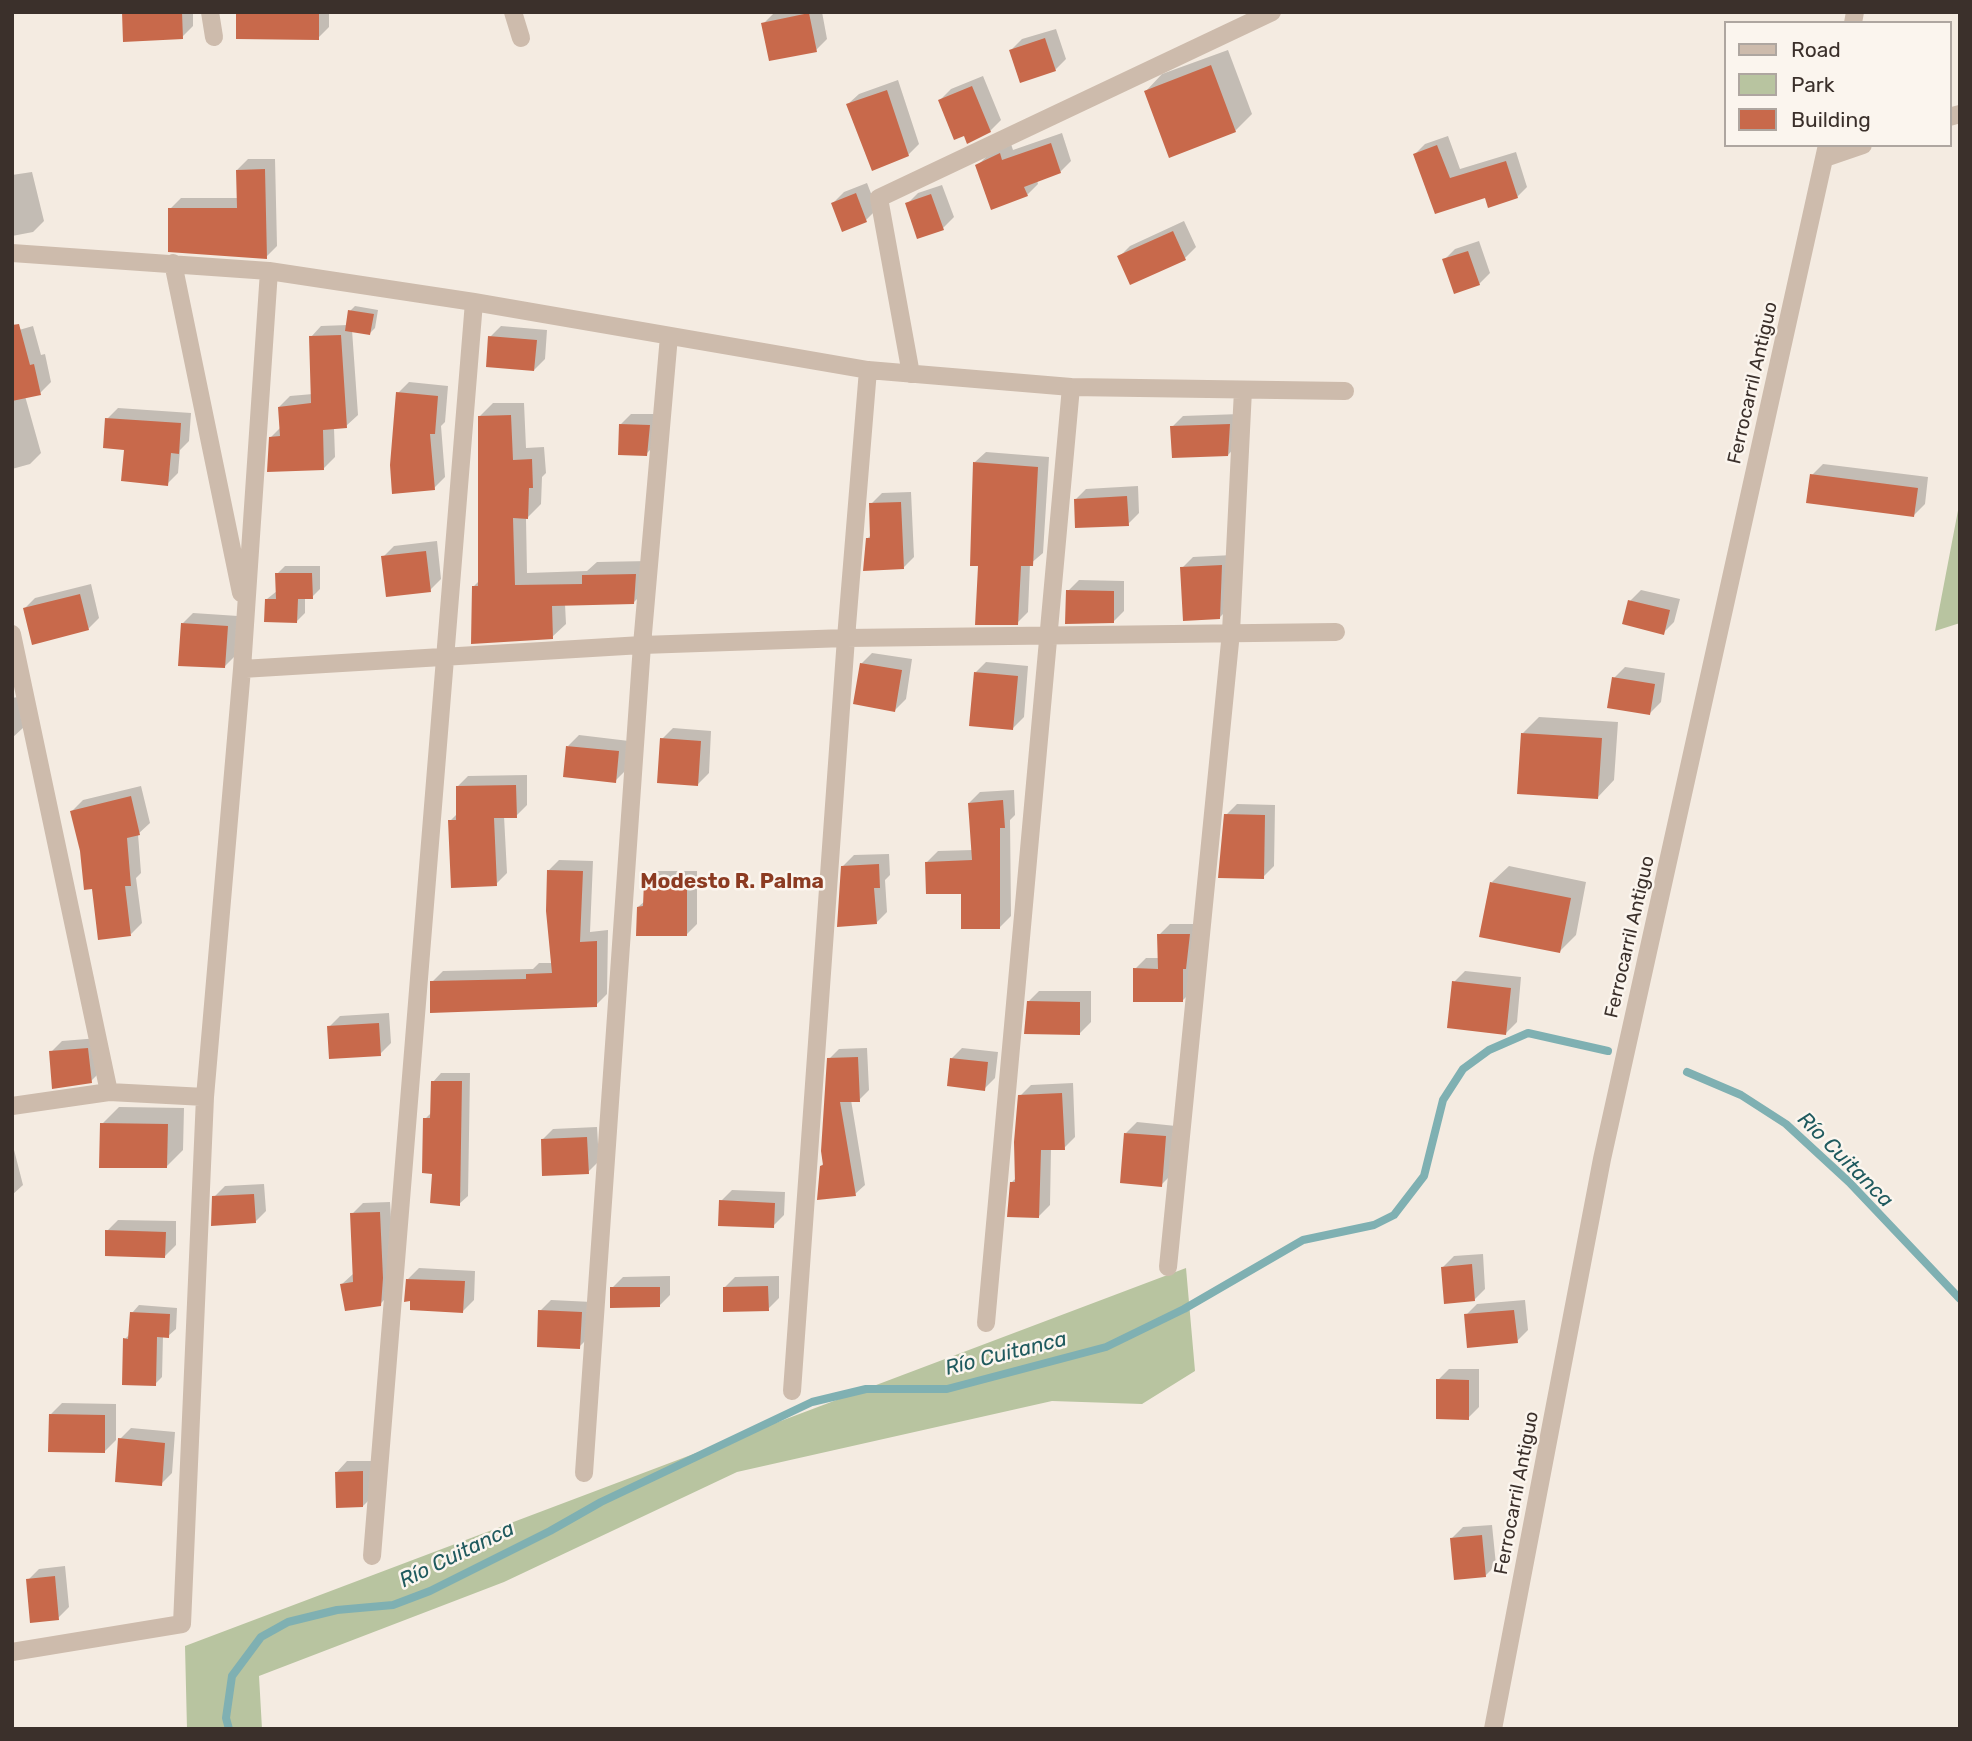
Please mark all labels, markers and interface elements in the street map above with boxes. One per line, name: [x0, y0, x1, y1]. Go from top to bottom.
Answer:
legend: [1724, 21, 1951, 147]
text: Road: [1791, 37, 1841, 62]
text: Park: [1791, 72, 1835, 97]
text: Building: [1791, 107, 1871, 132]
street label: Ferrocarril Antiguo: [1723, 300, 1783, 466]
street label: Ferrocarril Antiguo: [1600, 854, 1660, 1020]
district label: Modesto R. Palma: [640, 869, 824, 895]
water label: Río Cuitanca: [1792, 1107, 1898, 1213]
water label: Río Cuitanca: [942, 1327, 1070, 1381]
street label: Ferrocarril Antiguo: [1490, 1409, 1544, 1577]
water label: Río Cuitanca: [395, 1516, 519, 1594]

